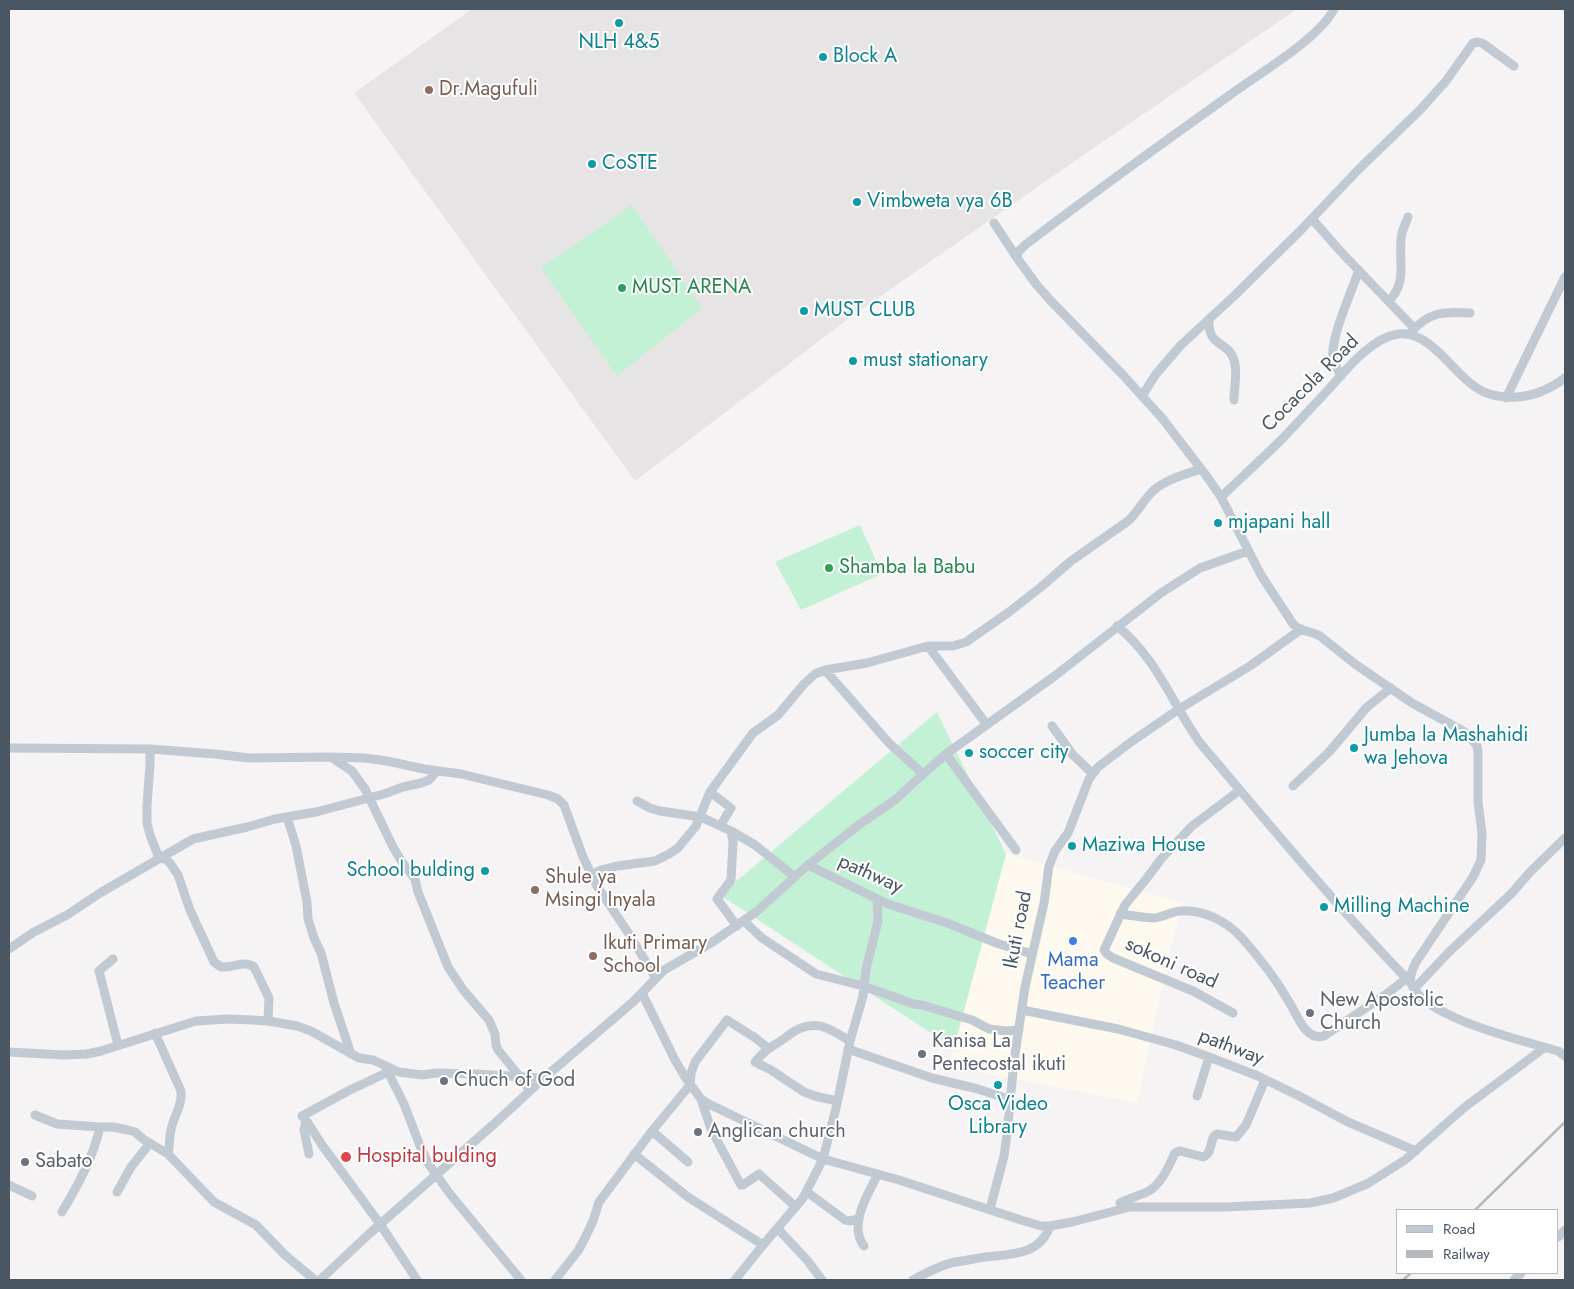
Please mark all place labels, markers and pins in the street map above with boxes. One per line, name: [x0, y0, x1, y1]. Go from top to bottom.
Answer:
marker: NLH 4&5: [613, 17, 625, 29]
place label: NLH 4&5: [578, 31, 660, 55]
place label: Block A: [833, 45, 897, 69]
marker: Block A: [817, 51, 829, 63]
place label: Dr.Magufuli: [439, 78, 538, 102]
marker: Dr.Magufuli: [423, 84, 435, 96]
place label: CoSTE: [602, 152, 658, 176]
marker: CoSTE: [586, 158, 598, 170]
place label: Vimbweta vya 6B: [867, 190, 1013, 214]
marker: Vimbweta vya 6B: [851, 196, 863, 208]
place label: MUST ARENA: [632, 276, 751, 300]
marker: MUST ARENA: [616, 282, 628, 294]
place label: MUST CLUB: [814, 299, 915, 323]
marker: MUST CLUB: [798, 305, 810, 317]
place label: must stationary: [863, 349, 988, 373]
marker: must stationary: [847, 355, 859, 367]
place label: mjapani hall: [1228, 511, 1330, 535]
marker: mjapani hall: [1212, 517, 1224, 529]
place label: Shamba la Babu: [839, 556, 976, 580]
marker: Shamba la Babu: [823, 562, 835, 574]
place label: Jumba la Mashahidi wa Jehova: [1364, 724, 1528, 771]
place label: soccer city: [979, 741, 1069, 765]
marker: Jumba la Mashahidi wa Jehova: [1348, 742, 1360, 754]
marker: soccer city: [963, 747, 975, 759]
place label: Maziwa House: [1082, 834, 1206, 858]
marker: Maziwa House: [1066, 840, 1078, 852]
place label: School bulding: [347, 859, 475, 883]
marker: School bulding: [479, 865, 491, 877]
place label: Shule ya Msingi Inyala: [545, 866, 655, 913]
marker: Shule ya Msingi Inyala: [529, 884, 541, 896]
place label: Milling Machine: [1334, 895, 1470, 919]
marker: Milling Machine: [1318, 901, 1330, 913]
place label: Ikuti Primary School: [603, 932, 707, 979]
marker: Mama Teacher: [1067, 935, 1079, 947]
place label: Mama Teacher: [1041, 949, 1105, 996]
marker: Ikuti Primary School: [587, 950, 599, 962]
place label: New Apostolic Church: [1320, 989, 1444, 1036]
marker: New Apostolic Church: [1304, 1007, 1316, 1019]
place label: Kanisa La Pentecostal ikuti: [932, 1030, 1066, 1077]
marker: Kanisa La Pentecostal ikuti: [916, 1048, 928, 1060]
place label: Chuch of God: [454, 1069, 575, 1093]
marker: Chuch of God: [438, 1075, 450, 1087]
marker: Osca Video Library: [992, 1079, 1004, 1091]
place label: Osca Video Library: [948, 1093, 1048, 1140]
place label: Anglican church: [708, 1120, 846, 1144]
marker: Anglican church: [692, 1126, 704, 1138]
place label: Hospital bulding: [357, 1145, 497, 1169]
place label: Sabato: [35, 1150, 92, 1174]
marker: Hospital bulding: [339, 1150, 353, 1164]
marker: Sabato: [19, 1156, 31, 1168]

